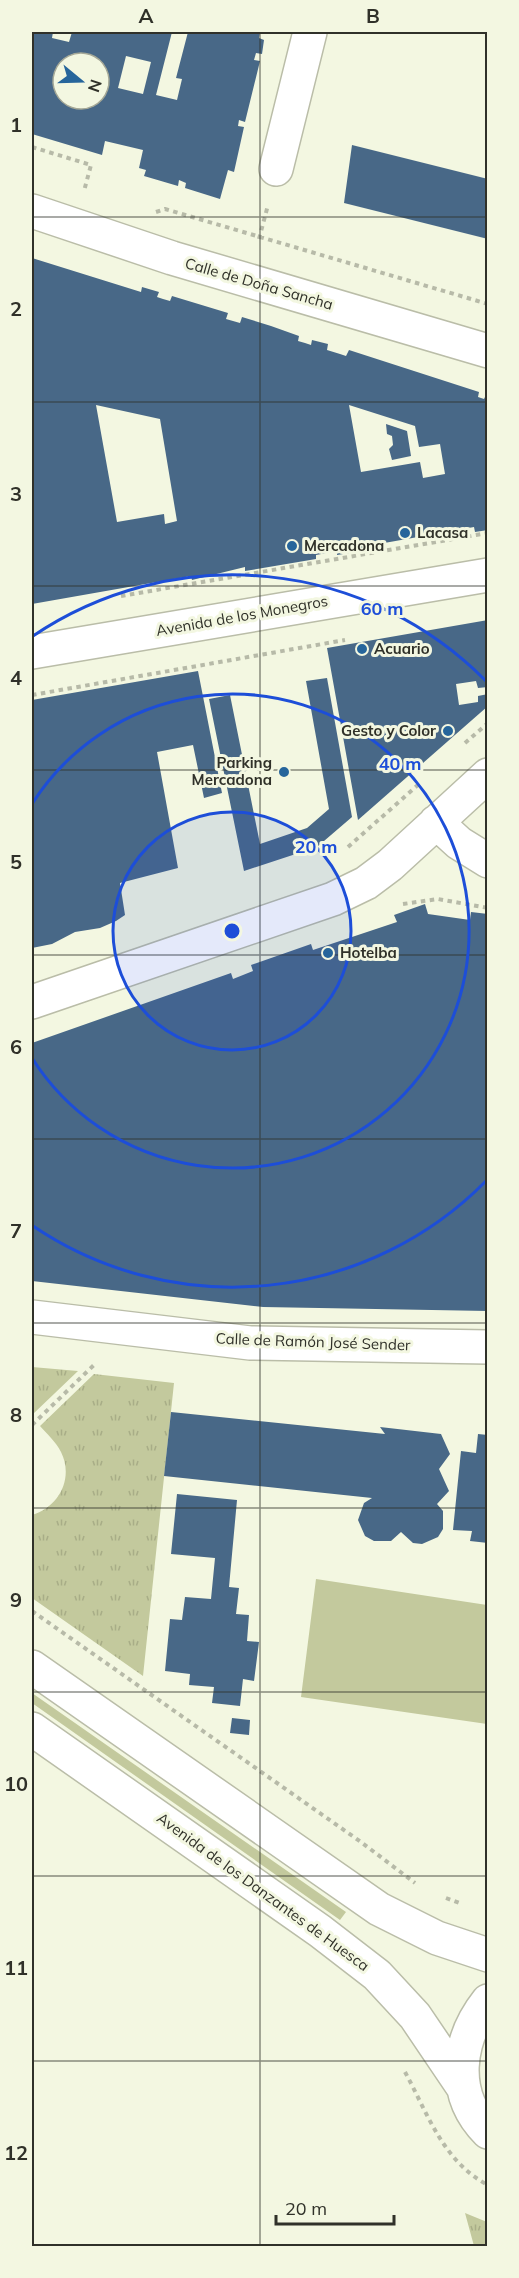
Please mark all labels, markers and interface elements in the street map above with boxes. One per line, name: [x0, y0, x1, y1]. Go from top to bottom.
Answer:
text: A: [139, 3, 154, 28]
text: B: [366, 3, 380, 28]
north arrow: [51, 51, 111, 111]
text: N: [84, 77, 107, 95]
text: 1: [10, 112, 22, 137]
street label: Calle de Doña Sancha: [183, 253, 335, 314]
text: 2: [10, 296, 22, 321]
text: 3: [10, 481, 22, 506]
place label: Lacasa: [417, 523, 468, 542]
marker: Lacasa: [398, 526, 412, 540]
place label: Mercadona: [304, 536, 384, 555]
marker: Mercadona: [285, 539, 299, 553]
street label: Avenida de los Monegros: [154, 591, 329, 640]
text: 60 m: [361, 597, 403, 620]
place label: Acuario: [374, 639, 430, 658]
marker: Acuario: [355, 642, 369, 656]
text: 4: [10, 665, 22, 690]
place label: Gesto y Color: [341, 721, 436, 740]
marker: Gesto y Color: [441, 724, 455, 738]
text: 40 m: [379, 752, 421, 775]
place label: Parking Mercadona: [192, 753, 272, 789]
marker: Parking Mercadona: [277, 765, 291, 779]
text: 20 m: [295, 835, 337, 858]
text: 5: [10, 849, 22, 874]
centre of rings: [222, 921, 242, 941]
place label: Hotelba: [340, 943, 397, 962]
marker: Hotelba: [321, 946, 335, 960]
text: 6: [10, 1034, 22, 1059]
text: 7: [10, 1218, 22, 1243]
street label: Calle de Ramón José Sender: [215, 1329, 411, 1354]
text: 8: [10, 1402, 22, 1427]
text: 9: [10, 1587, 22, 1612]
text: 10: [4, 1771, 28, 1796]
street label: Avenida de los Danzantes de Huesca: [153, 1808, 373, 1975]
text: 11: [4, 1955, 28, 1980]
text: 12: [4, 2140, 28, 2165]
scale bar: [276, 2188, 394, 2226]
text: 20 m: [285, 2197, 327, 2220]

